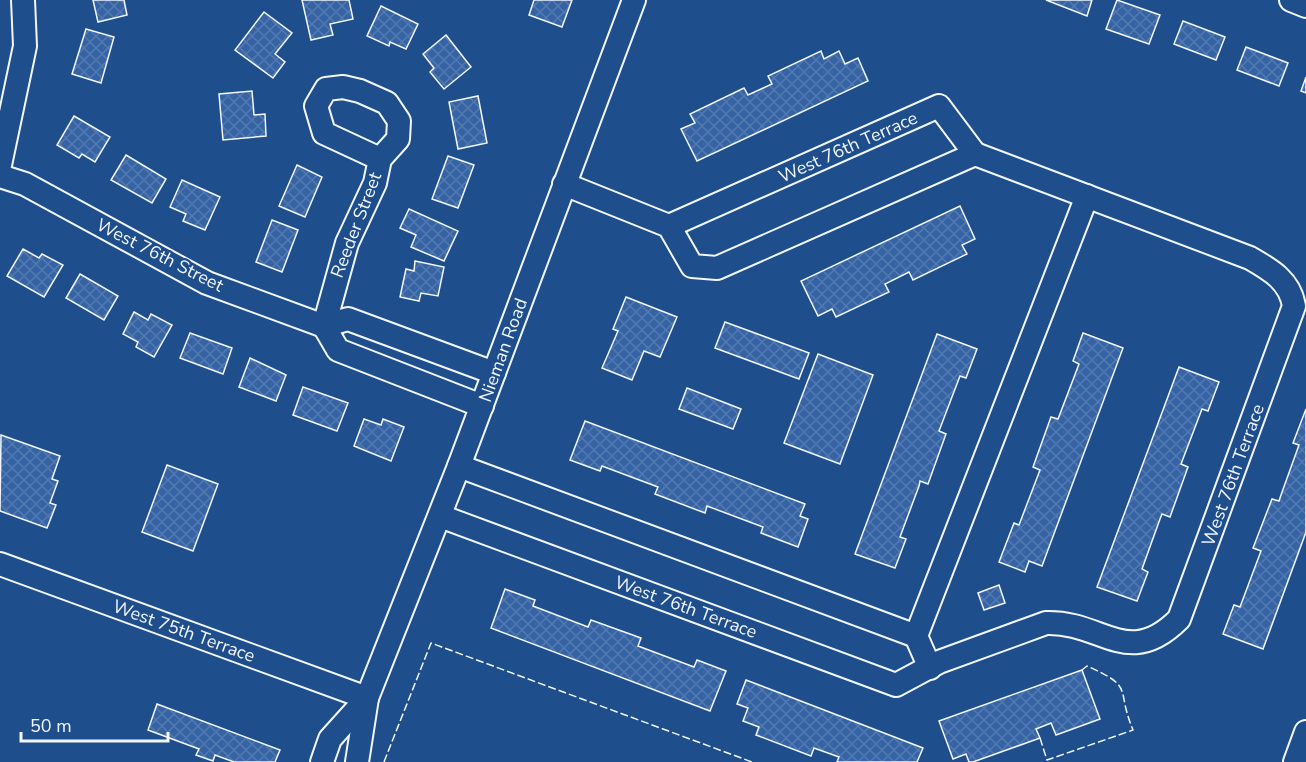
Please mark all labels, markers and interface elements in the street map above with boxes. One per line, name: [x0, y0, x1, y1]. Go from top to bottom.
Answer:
street label: West 76th Terrace: [775, 106, 921, 188]
street label: Reeder Street: [325, 168, 387, 281]
street label: West 76th Street: [92, 213, 228, 298]
street label: Nieman Road: [473, 295, 533, 405]
street label: West 76th Terrace: [1196, 401, 1270, 549]
street label: West 76th Terrace: [612, 570, 760, 644]
street label: West 75th Terrace: [110, 594, 258, 668]
scale bar: [21, 705, 168, 743]
text: 50 m: [30, 714, 72, 738]

